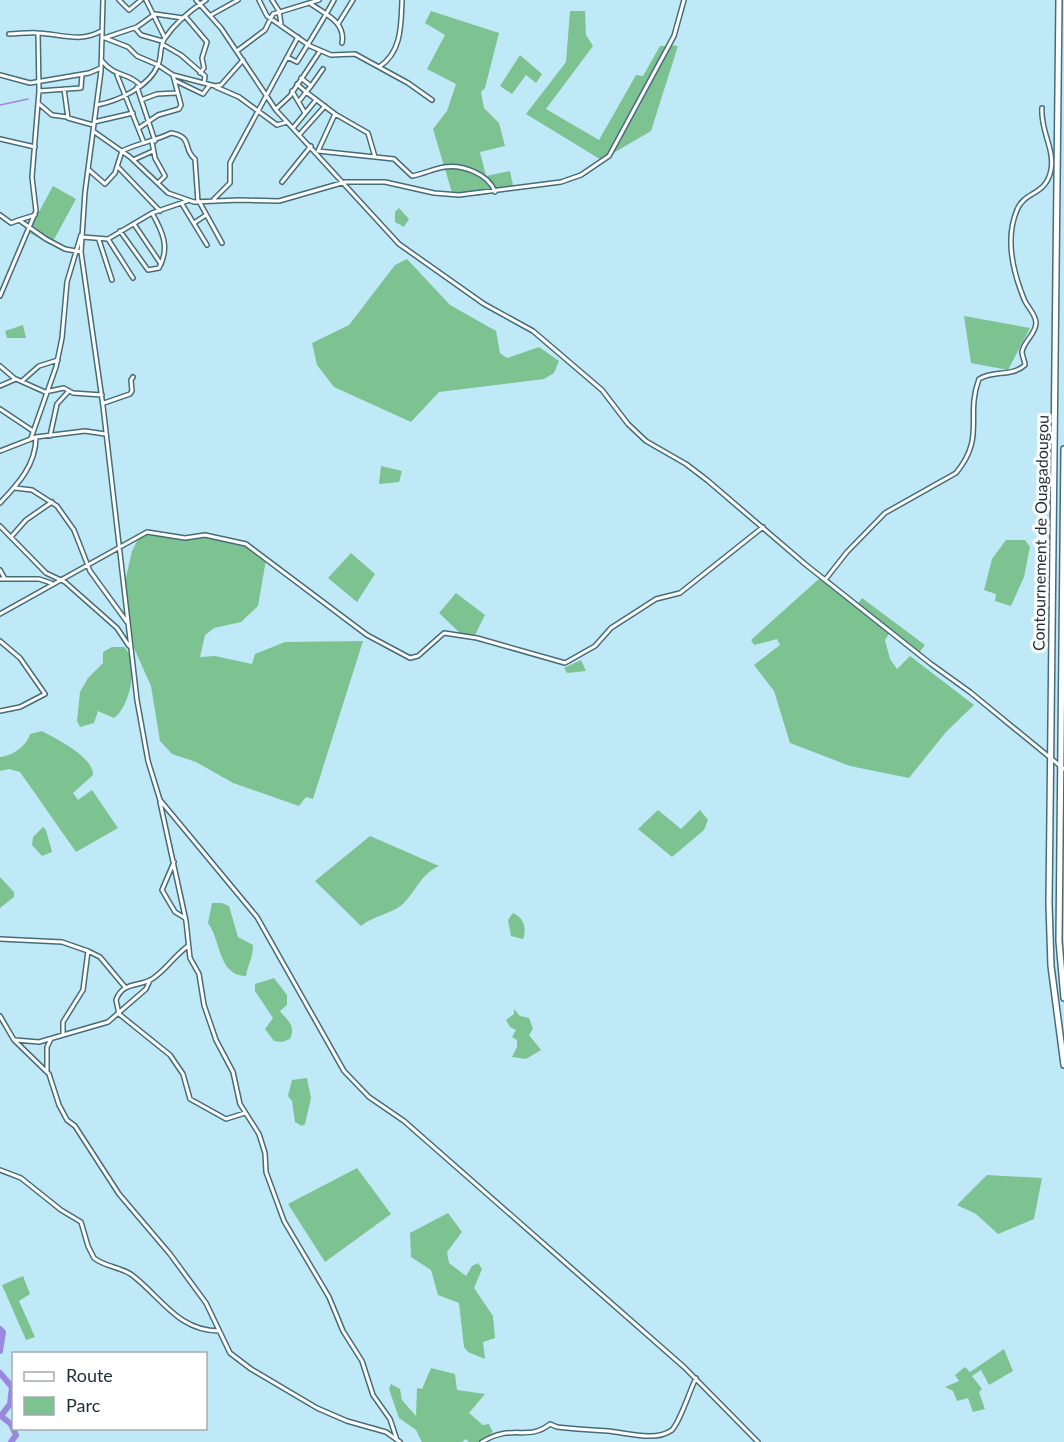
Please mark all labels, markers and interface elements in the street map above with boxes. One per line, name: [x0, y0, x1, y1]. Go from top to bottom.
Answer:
street label: Contournement de Ouagadougou: [1028, 415, 1052, 651]
legend: [12, 1352, 207, 1430]
text: Route: [66, 1364, 113, 1386]
text: Parc: [66, 1394, 101, 1416]

